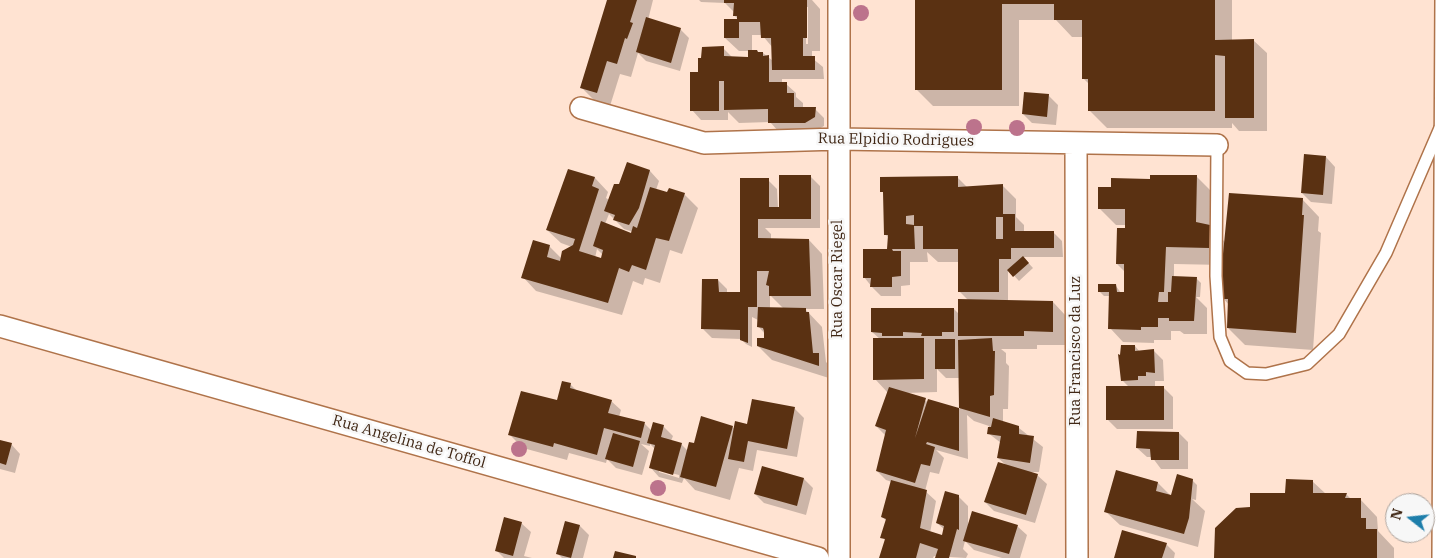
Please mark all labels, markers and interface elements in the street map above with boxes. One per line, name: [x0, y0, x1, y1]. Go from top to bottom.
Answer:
street label: Rua Elpidio Rodrigues: [818, 130, 974, 150]
street label: Rua Oscar Riegel: [829, 220, 847, 338]
street label: Rua Francisco da Luz: [1067, 276, 1085, 426]
street label: Rua Angelina de Toffol: [330, 411, 488, 473]
north arrow: [1385, 493, 1435, 543]
text: N: [1386, 506, 1407, 522]

